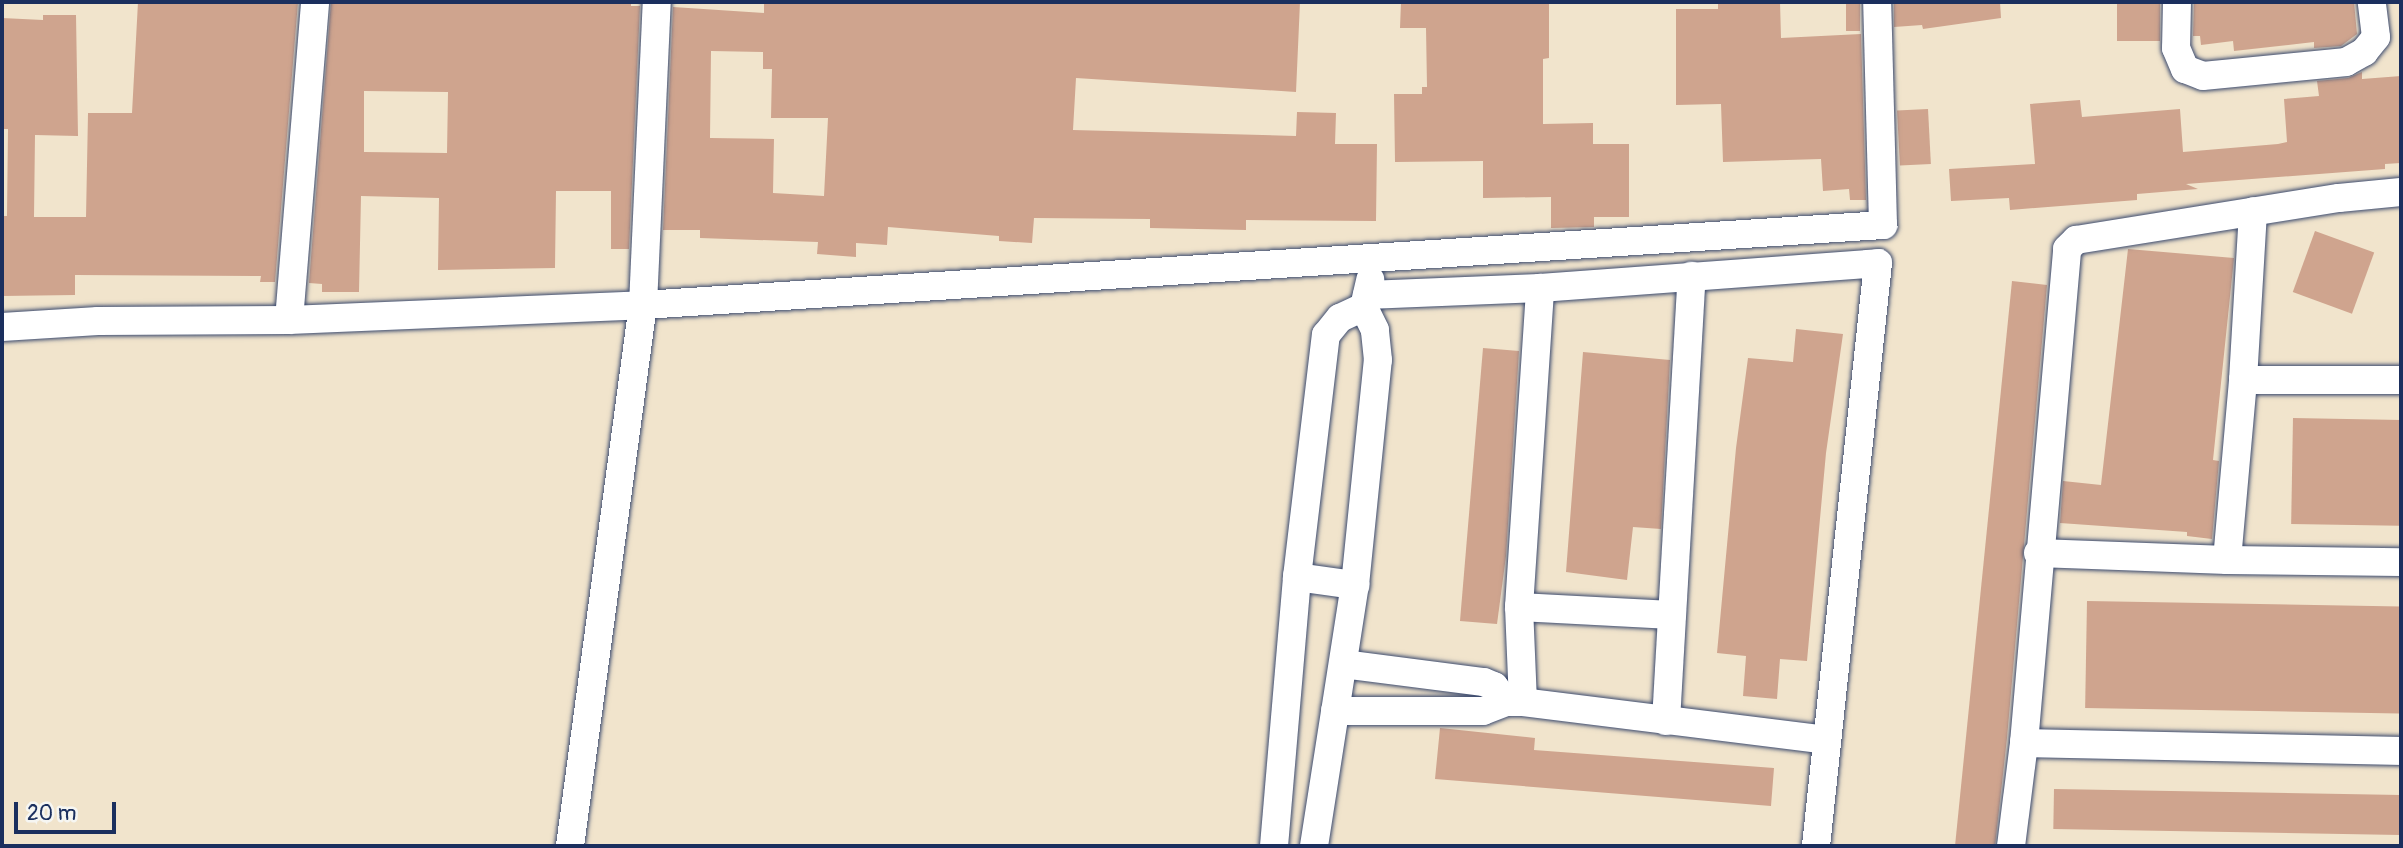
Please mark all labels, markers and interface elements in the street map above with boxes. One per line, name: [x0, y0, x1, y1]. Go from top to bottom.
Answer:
scale bar: [18, 788, 119, 832]
text: 20 m: [27, 800, 76, 827]

